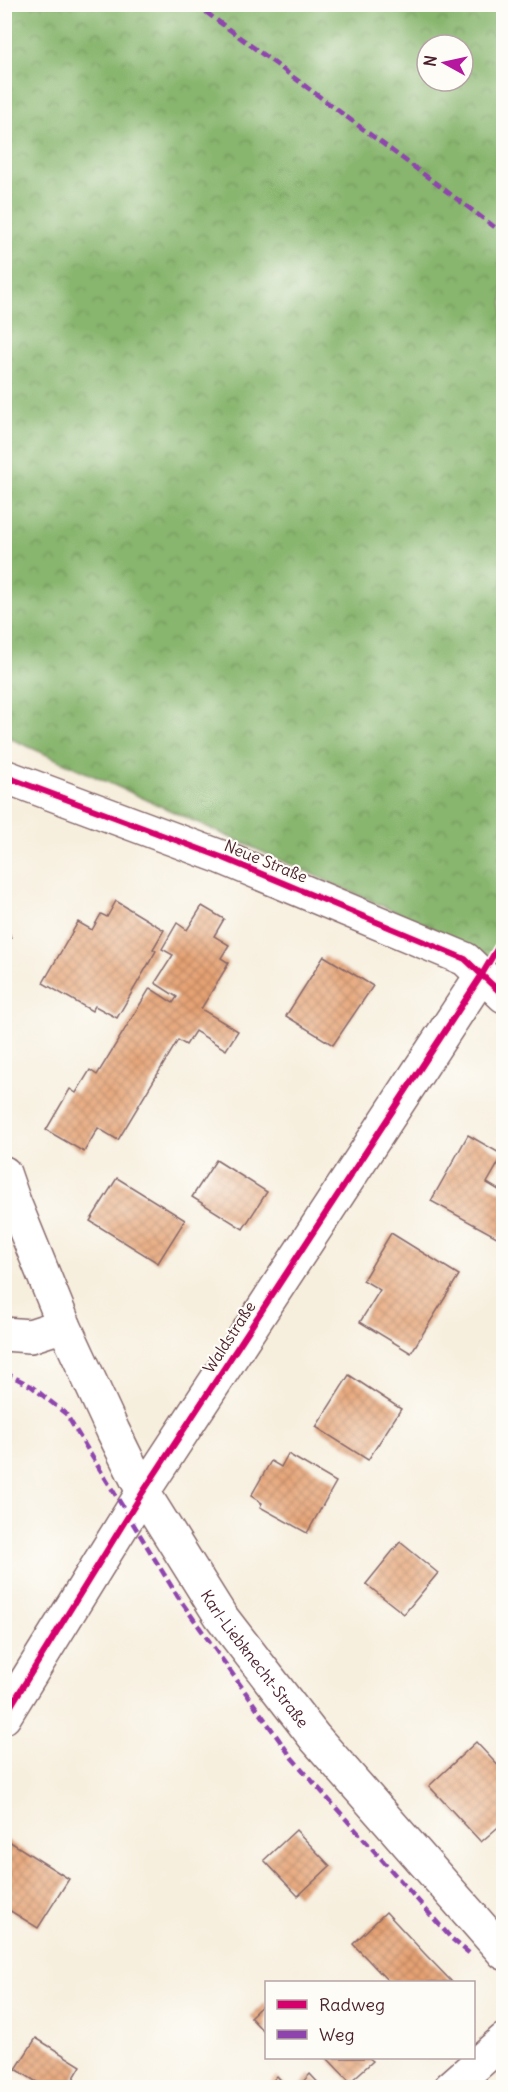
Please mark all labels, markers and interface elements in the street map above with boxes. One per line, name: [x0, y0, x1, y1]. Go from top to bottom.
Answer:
north arrow: [415, 33, 475, 93]
text: N: [419, 54, 441, 68]
street label: Neue Straße: [221, 835, 311, 887]
street label: Waldstraße: [198, 1297, 260, 1377]
street label: Karl-Liebknecht-Straße: [197, 1586, 313, 1731]
legend: [265, 1981, 475, 2059]
text: Radweg: [319, 1993, 385, 2016]
text: Weg: [319, 2023, 354, 2046]

